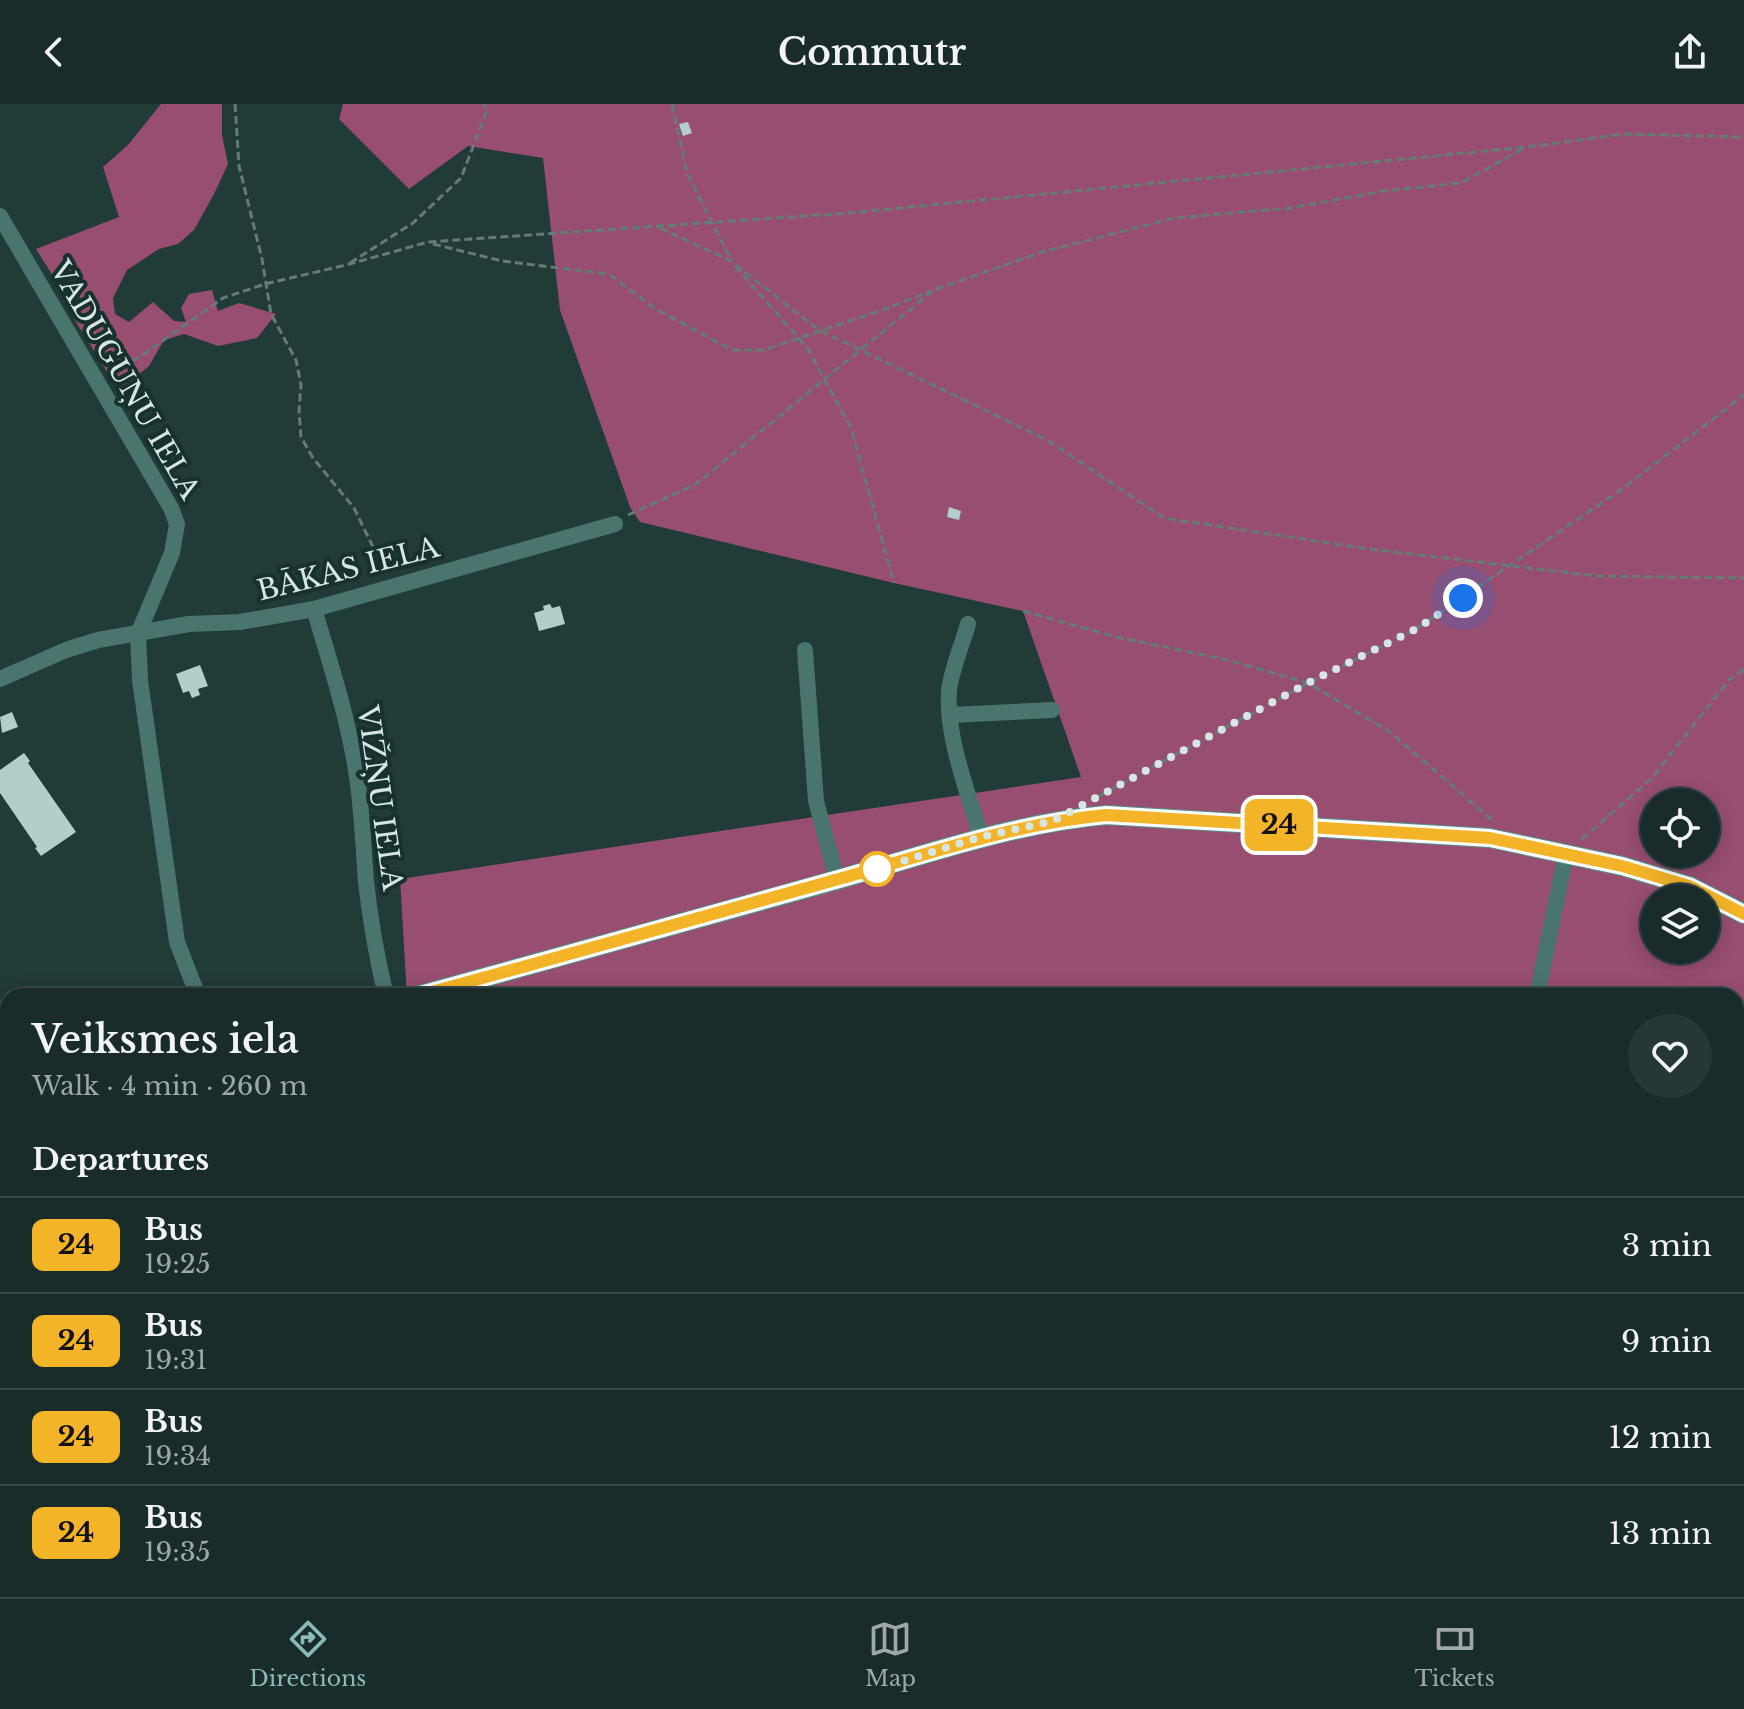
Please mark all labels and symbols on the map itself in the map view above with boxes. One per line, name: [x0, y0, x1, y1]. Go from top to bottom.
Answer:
street label: VADUGUŅU IELA: [42, 254, 208, 506]
street label: BĀKAS IELA: [253, 529, 443, 609]
your location: [1443, 578, 1483, 618]
street label: VIŽŅU IELA: [350, 702, 410, 893]
line badge: 24: [1243, 799, 1315, 851]
unlabelled marker: [860, 852, 894, 886]

